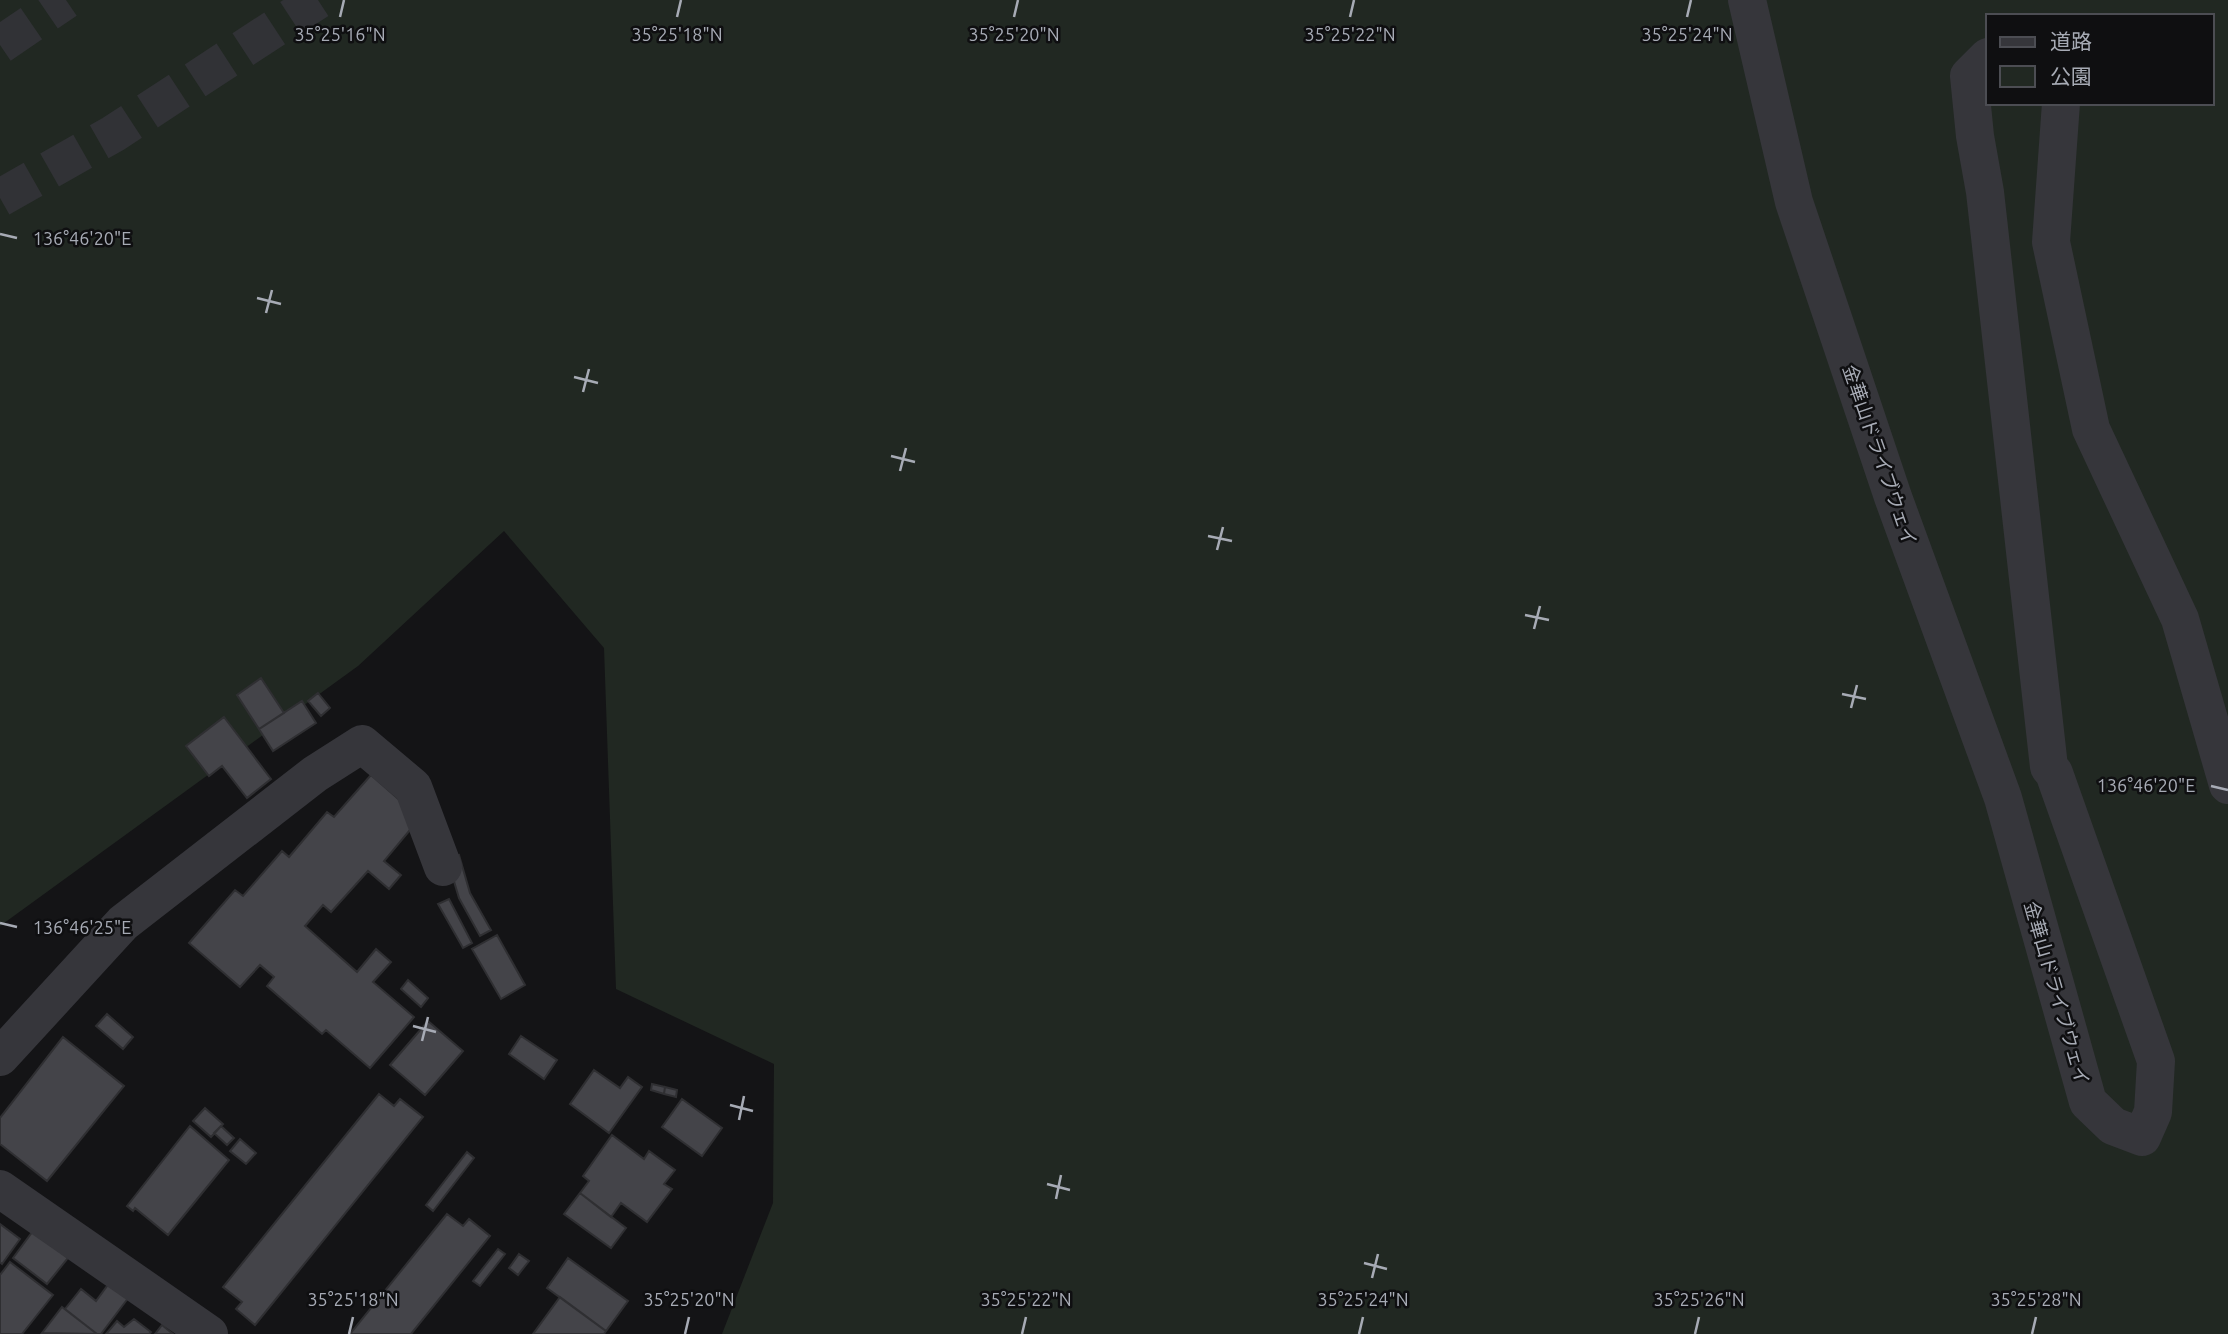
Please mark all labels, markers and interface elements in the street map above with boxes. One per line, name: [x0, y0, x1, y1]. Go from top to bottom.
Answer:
legend: [1986, 14, 2214, 105]
text: 35°25'16"N: [294, 24, 386, 44]
text: 35°25'18"N: [631, 24, 723, 44]
text: 35°25'20"N: [968, 24, 1060, 44]
text: 35°25'22"N: [1304, 24, 1396, 44]
text: 35°25'24"N: [1641, 24, 1733, 44]
text: 道路: [2050, 29, 2092, 53]
text: 公園: [2050, 64, 2092, 88]
text: 136°46'20"E: [33, 228, 131, 248]
street label: 金華山ドライブウェイ: [1839, 362, 1921, 548]
text: 136°46'20"E: [2097, 775, 2195, 795]
street label: 金華山ドライブウェイ: [2020, 899, 2094, 1087]
text: 136°46'25"E: [33, 917, 131, 937]
text: 35°25'18"N: [307, 1289, 399, 1309]
text: 35°25'20"N: [643, 1289, 735, 1309]
text: 35°25'22"N: [980, 1289, 1072, 1309]
text: 35°25'24"N: [1317, 1289, 1409, 1309]
text: 35°25'26"N: [1653, 1289, 1745, 1309]
text: 35°25'28"N: [1990, 1289, 2082, 1309]

